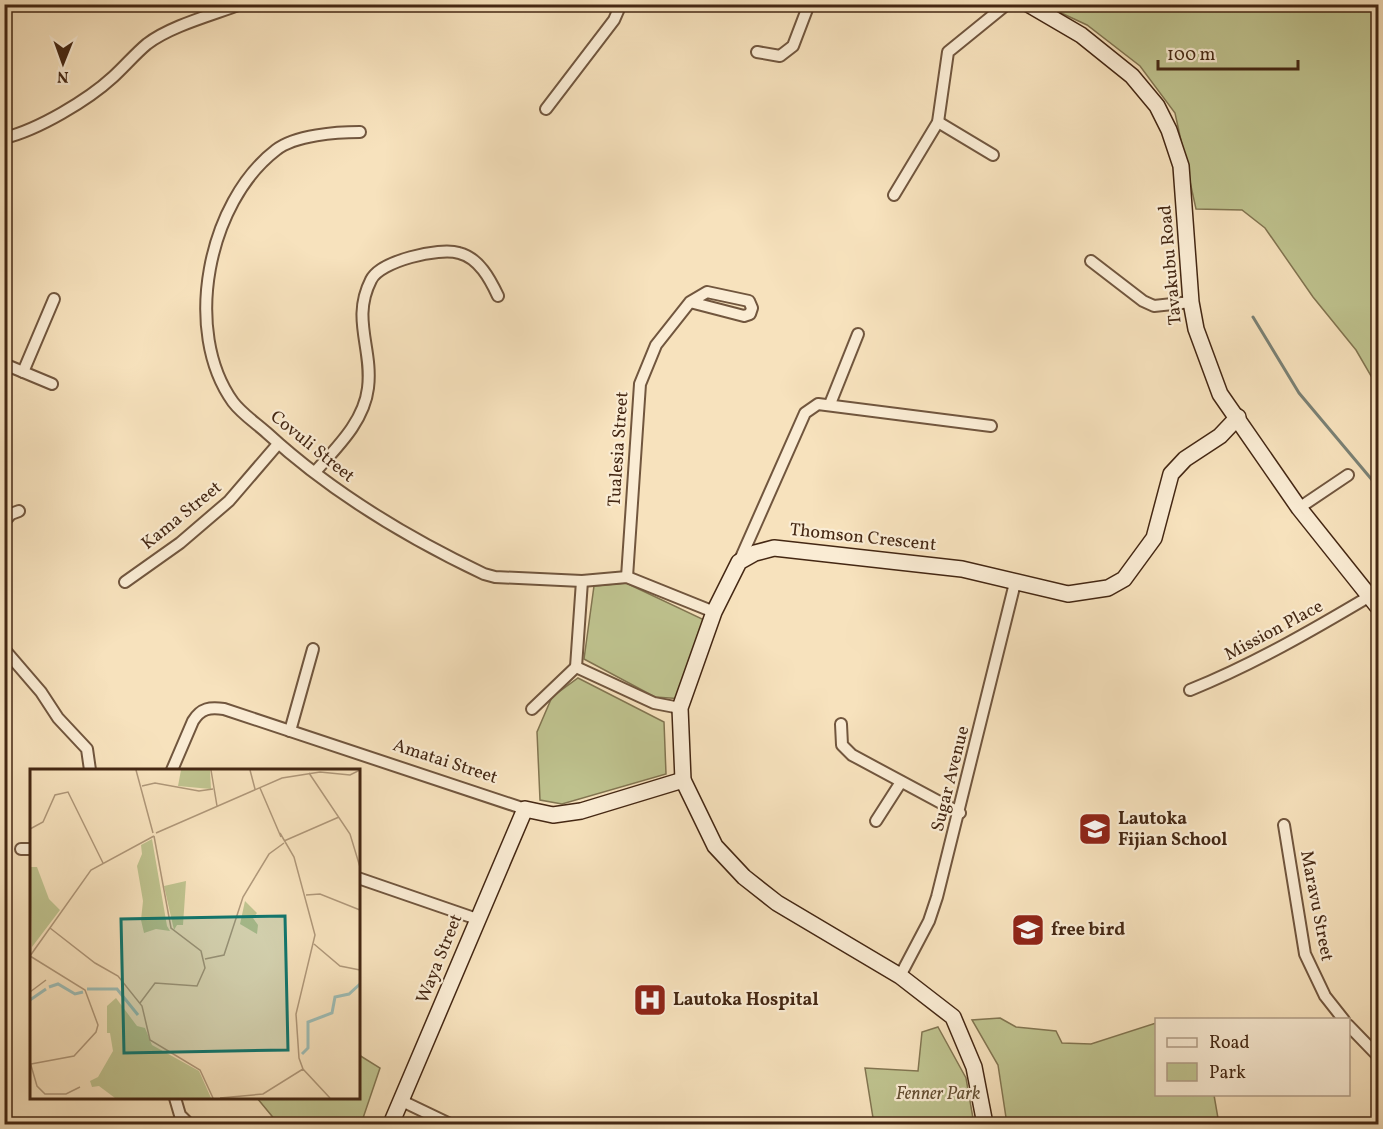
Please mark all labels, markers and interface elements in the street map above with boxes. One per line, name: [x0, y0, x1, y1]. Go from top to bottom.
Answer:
north arrow: [33, 33, 93, 93]
scale bar: [1158, 33, 1298, 71]
text: 100 m: [1167, 43, 1216, 68]
text: N: [56, 65, 69, 87]
street label: Tavakubu Road: [1153, 204, 1189, 326]
street label: Tualesia Street: [603, 391, 635, 507]
street label: Covuli Street: [264, 405, 360, 489]
street label: Kama Street: [137, 476, 227, 556]
street label: Thomson Crescent: [788, 518, 938, 558]
street label: Mission Place: [1220, 595, 1328, 667]
street label: Sugar Avenue: [926, 723, 976, 835]
street label: Amatai Street: [389, 733, 501, 791]
inset map: [30, 769, 360, 1099]
place label: Lautoka Fijian School: [1118, 807, 1227, 853]
school or university icon: Lautoka Fijian School: [1077, 811, 1113, 847]
street label: Maravu Street: [1293, 849, 1339, 963]
street label: Waya Street: [411, 910, 469, 1008]
school or university icon: free bird: [1010, 912, 1046, 948]
place label: free bird: [1051, 918, 1125, 943]
hospital icon: Lautoka Hospital: [632, 982, 668, 1018]
place label: Lautoka Hospital: [673, 988, 819, 1013]
legend: [1155, 1018, 1350, 1096]
text: Road: [1209, 1031, 1250, 1056]
text: Park: [1209, 1061, 1246, 1086]
park label: Fenner Park: [896, 1082, 980, 1107]

